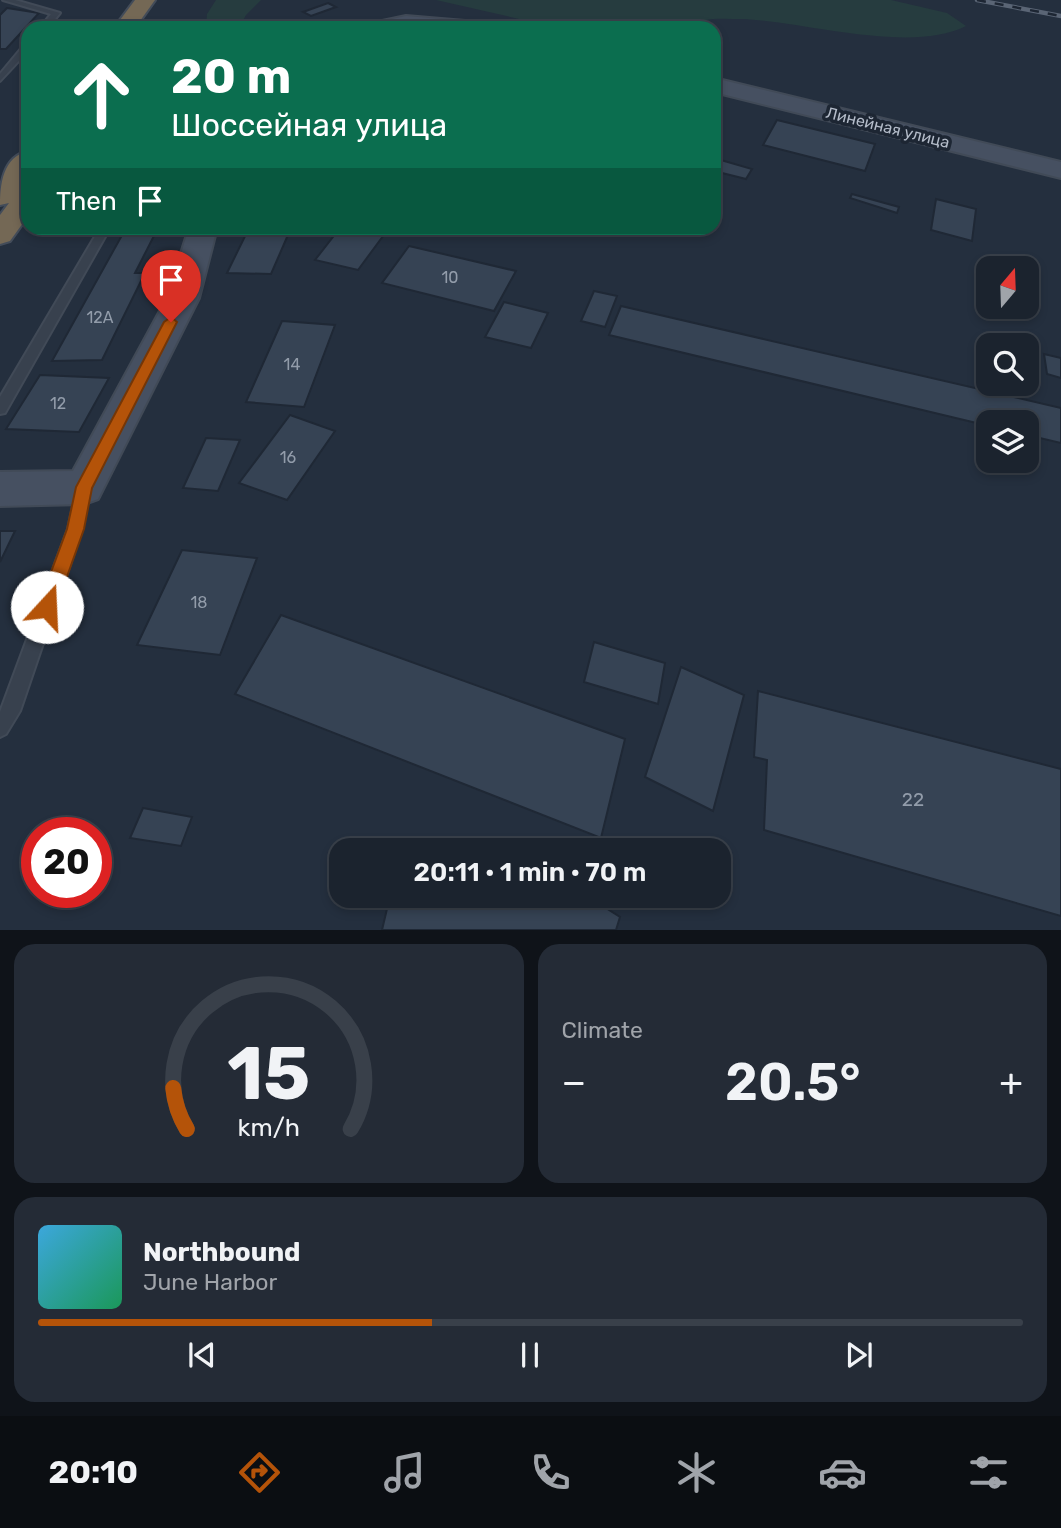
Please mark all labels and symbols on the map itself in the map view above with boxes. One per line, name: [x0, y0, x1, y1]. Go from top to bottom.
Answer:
street label: Линейная улица: [824, 103, 952, 152]
pin: [141, 250, 201, 322]
north arrow: [976, 256, 1040, 318]
house number: 10: [441, 268, 459, 287]
house number: 12А: [87, 308, 114, 327]
house number: 14: [284, 355, 300, 374]
house number: 12: [50, 394, 66, 413]
house number: 16: [280, 448, 297, 467]
position arrow: [10, 570, 84, 644]
house number: 18: [190, 593, 208, 612]
house number: 22: [902, 788, 924, 811]
speed limit sign: 20: [21, 817, 112, 908]

